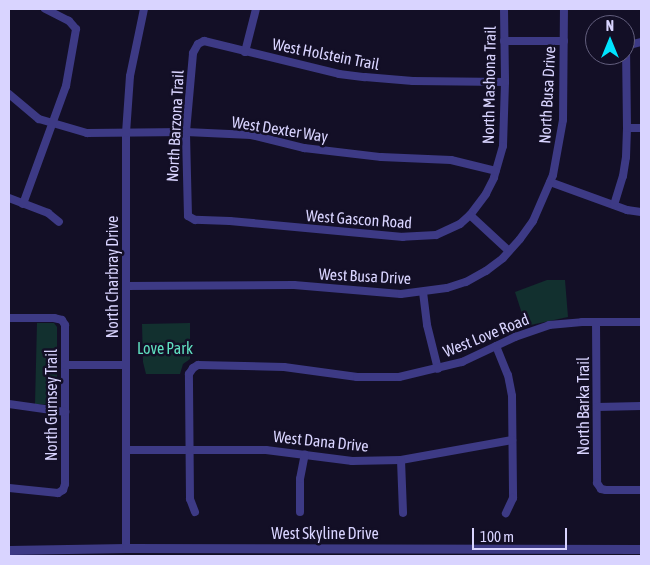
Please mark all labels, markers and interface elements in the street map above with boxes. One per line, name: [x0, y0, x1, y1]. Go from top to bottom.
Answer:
north arrow: [585, 15, 635, 65]
text: N: [606, 18, 614, 34]
street label: North Mashona Trail: [478, 26, 500, 144]
street label: West Holstein Trail: [271, 34, 381, 74]
street label: North Busa Drive: [535, 46, 559, 144]
street label: North Barzona Trail: [162, 69, 188, 183]
street label: West Dexter Way: [231, 112, 329, 146]
street label: West Gascon Road: [305, 206, 413, 232]
street label: North Charbray Drive: [102, 216, 122, 338]
street label: West Busa Drive: [318, 264, 412, 288]
street label: West Love Road: [440, 309, 532, 361]
park label: Love Park: [137, 338, 193, 358]
street label: North Gurnsey Trail: [41, 349, 61, 461]
street label: North Barka Trail: [573, 357, 593, 455]
street label: West Dana Drive: [272, 426, 370, 456]
scale bar: [475, 518, 570, 550]
street label: West Skyline Drive: [271, 523, 379, 543]
text: 100 m: [480, 528, 514, 545]

